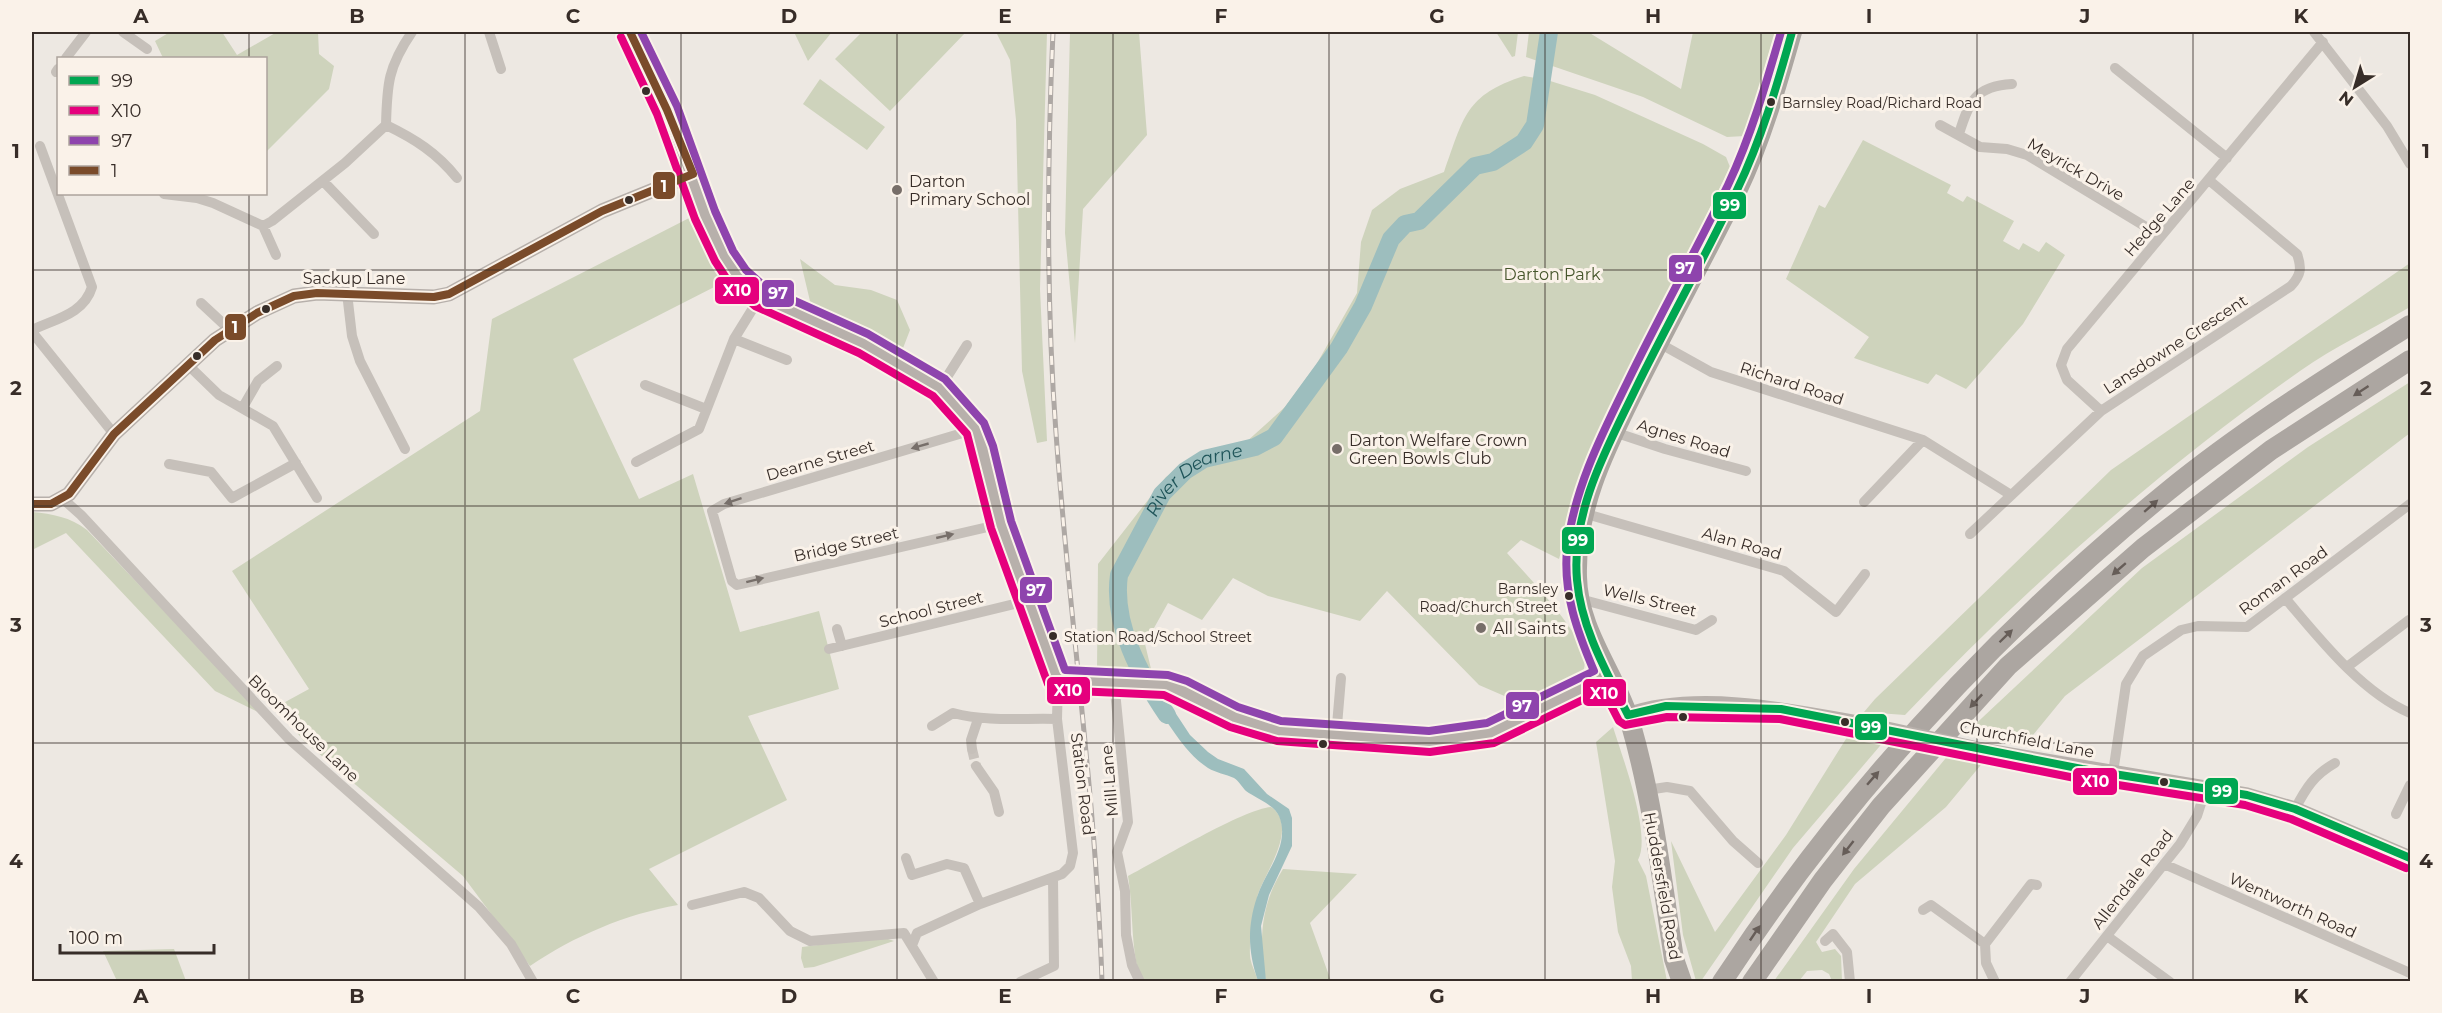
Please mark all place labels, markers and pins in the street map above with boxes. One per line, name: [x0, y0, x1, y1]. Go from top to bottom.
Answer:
unlabelled marker: [640, 85, 652, 97]
place label: Barnsley Road/Richard Road: [1782, 94, 1982, 112]
marker: Barnsley Road/Richard Road: [1765, 96, 1777, 108]
place label: Darton Primary School: [909, 172, 1030, 209]
marker: Darton Primary School: [890, 183, 904, 197]
unlabelled marker: [623, 194, 635, 206]
unlabelled marker: [260, 303, 272, 315]
unlabelled marker: [191, 350, 203, 362]
place label: Darton Welfare Crown Green Bowls Club: [1349, 431, 1527, 468]
marker: Darton Welfare Crown Green Bowls Club: [1330, 442, 1344, 456]
place label: Barnsley Road/Church Street: [1420, 580, 1558, 616]
marker: Barnsley Road/Church Street: [1563, 590, 1575, 602]
place label: All Saints: [1493, 619, 1566, 638]
marker: All Saints: [1474, 621, 1488, 635]
place label: Station Road/School Street: [1064, 628, 1252, 646]
marker: Station Road/School Street: [1047, 630, 1059, 642]
unlabelled marker: [1677, 711, 1689, 723]
unlabelled marker: [1839, 716, 1851, 728]
unlabelled marker: [1317, 738, 1329, 750]
unlabelled marker: [2158, 776, 2170, 788]

